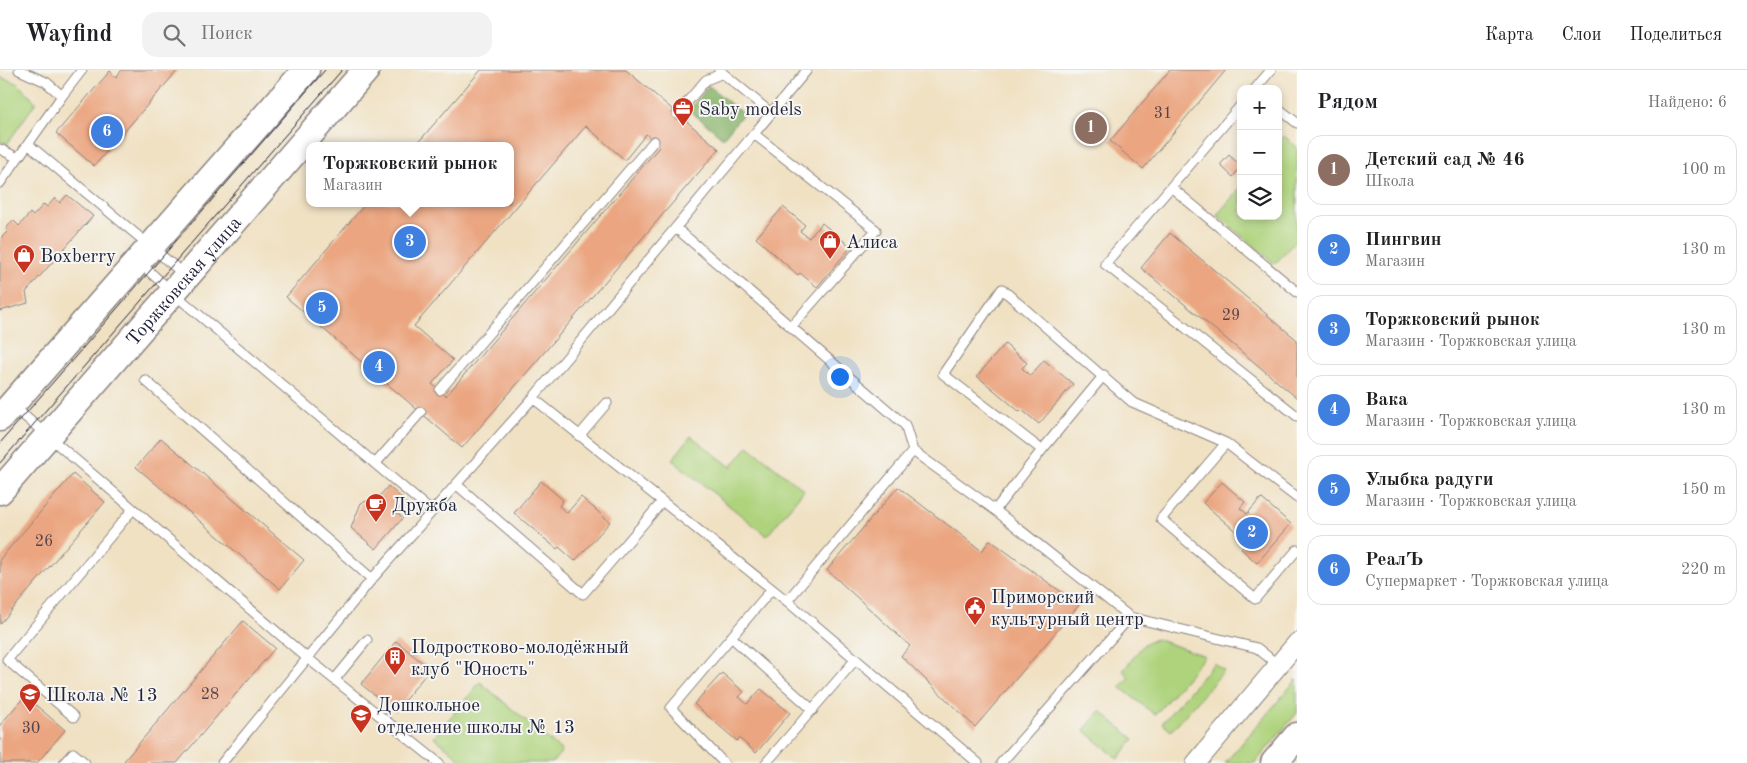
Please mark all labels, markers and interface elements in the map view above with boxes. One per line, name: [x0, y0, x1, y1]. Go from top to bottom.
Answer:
search box: [142, 12, 492, 57]
icon: search: [160, 21, 188, 49]
text: Wayfind: [25, 23, 112, 47]
text: Поиск: [200, 25, 253, 44]
text: Карта: [1485, 26, 1534, 44]
text: Слои: [1562, 26, 1601, 44]
text: Поделиться: [1629, 26, 1722, 44]
map controls: [1237, 85, 1282, 220]
button: +: [1237, 85, 1282, 130]
text: Рядом: [1317, 92, 1378, 113]
text: Найдено: 6: [1648, 95, 1727, 111]
office icon: Saby models: [671, 96, 695, 127]
place label: Saby models: [699, 101, 802, 120]
house number: 31: [1154, 106, 1172, 122]
pin: 1: [1075, 109, 1107, 147]
pin: 6: [91, 113, 123, 151]
button: −: [1237, 130, 1282, 175]
popup: [306, 142, 514, 207]
text: Детский сад № 46: [1365, 151, 1525, 170]
text: Торжковский рынок: [323, 155, 497, 174]
text: 1: [1329, 162, 1339, 178]
text: 100 m: [1681, 162, 1726, 178]
text: Школа: [1365, 174, 1415, 190]
button: layers: [1237, 175, 1282, 220]
text: Магазин: [323, 178, 383, 194]
street label: Торжковская улица: [124, 213, 246, 350]
pin: 3: [394, 223, 426, 261]
shop icon: Алиса: [818, 229, 842, 260]
text: Пингвин: [1365, 231, 1442, 250]
place label: Алиса: [846, 234, 899, 253]
text: 2: [1329, 242, 1339, 258]
text: 130 m: [1681, 242, 1726, 258]
shop icon: Boxberry: [12, 243, 36, 274]
place label: Boxberry: [40, 248, 116, 267]
text: Магазин: [1365, 254, 1425, 270]
pin: 5: [306, 289, 338, 327]
house number: 29: [1222, 308, 1240, 324]
text: Торжковский рынок: [1365, 311, 1540, 330]
text: 3: [1329, 322, 1339, 338]
text: 130 m: [1681, 322, 1726, 338]
text: Магазин · Торжковская улица: [1365, 334, 1577, 350]
pin: 4: [363, 348, 395, 386]
your location: [827, 364, 853, 390]
text: Вака: [1365, 391, 1408, 410]
text: 4: [1329, 402, 1339, 418]
text: 130 m: [1681, 402, 1726, 418]
text: Магазин · Торжковская улица: [1365, 414, 1577, 430]
text: Улыбка радуги: [1365, 471, 1494, 490]
text: 5: [1329, 482, 1339, 498]
text: 150 m: [1681, 482, 1726, 498]
cafe icon: Дружба: [364, 492, 388, 523]
text: Магазин · Торжковская улица: [1365, 494, 1577, 510]
place label: Дружба: [392, 497, 458, 516]
pin: 2: [1236, 514, 1268, 552]
house number: 26: [35, 534, 53, 550]
text: РеалЪ: [1365, 551, 1423, 570]
text: 6: [1329, 562, 1339, 578]
text: 220 m: [1681, 562, 1726, 578]
text: Супермаркет · Торжковская улица: [1365, 574, 1609, 590]
place label: Приморский культурный центр: [991, 589, 1144, 630]
public building icon: Приморский культурный центр: [963, 595, 987, 626]
place label: Подростково-молодёжный клуб "Юность": [411, 639, 629, 680]
building icon: Подростково-молодёжный клуб "Юность": [383, 645, 407, 676]
school or university icon: Школа № 13: [18, 682, 42, 713]
place label: Школа № 13: [46, 687, 158, 706]
house number: 28: [201, 687, 219, 703]
place label: Дошкольное отделение школы № 13: [377, 697, 575, 738]
school or university icon: Дошкольное отделение школы № 13: [349, 703, 373, 734]
house number: 30: [22, 721, 40, 737]

